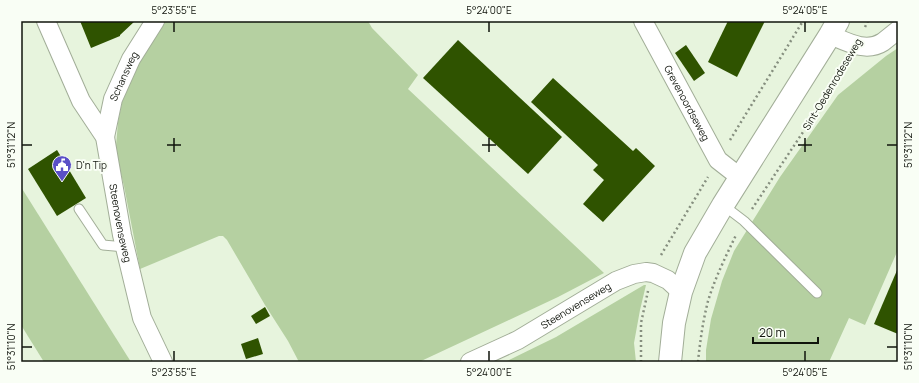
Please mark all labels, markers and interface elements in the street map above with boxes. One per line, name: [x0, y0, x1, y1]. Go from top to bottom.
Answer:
text: 5°23'55"E: [152, 3, 197, 17]
text: 5°24'00"E: [466, 3, 512, 17]
text: 5°24'05"E: [782, 3, 828, 17]
street label: Sint-Oedenrodeseweg: [799, 35, 865, 132]
street label: Schansweg: [106, 48, 141, 103]
street label: Grevenoordseweg: [661, 62, 713, 143]
text: 51°31'12"N: [4, 122, 18, 168]
text: 51°31'12"N: [901, 122, 915, 168]
public building icon: D'n Tip: [51, 154, 73, 182]
place label: D'n Tip: [76, 158, 107, 172]
street label: Steenovenseweg: [106, 183, 135, 264]
street label: Steenovenseweg: [538, 279, 613, 332]
scale bar: [753, 319, 818, 345]
text: 51°31'10"N: [4, 324, 18, 370]
text: 20 m: [759, 324, 786, 341]
text: 51°31'10"N: [901, 324, 915, 370]
text: 5°23'55"E: [152, 365, 197, 379]
text: 5°24'00"E: [466, 365, 512, 379]
text: 5°24'05"E: [782, 365, 828, 379]

